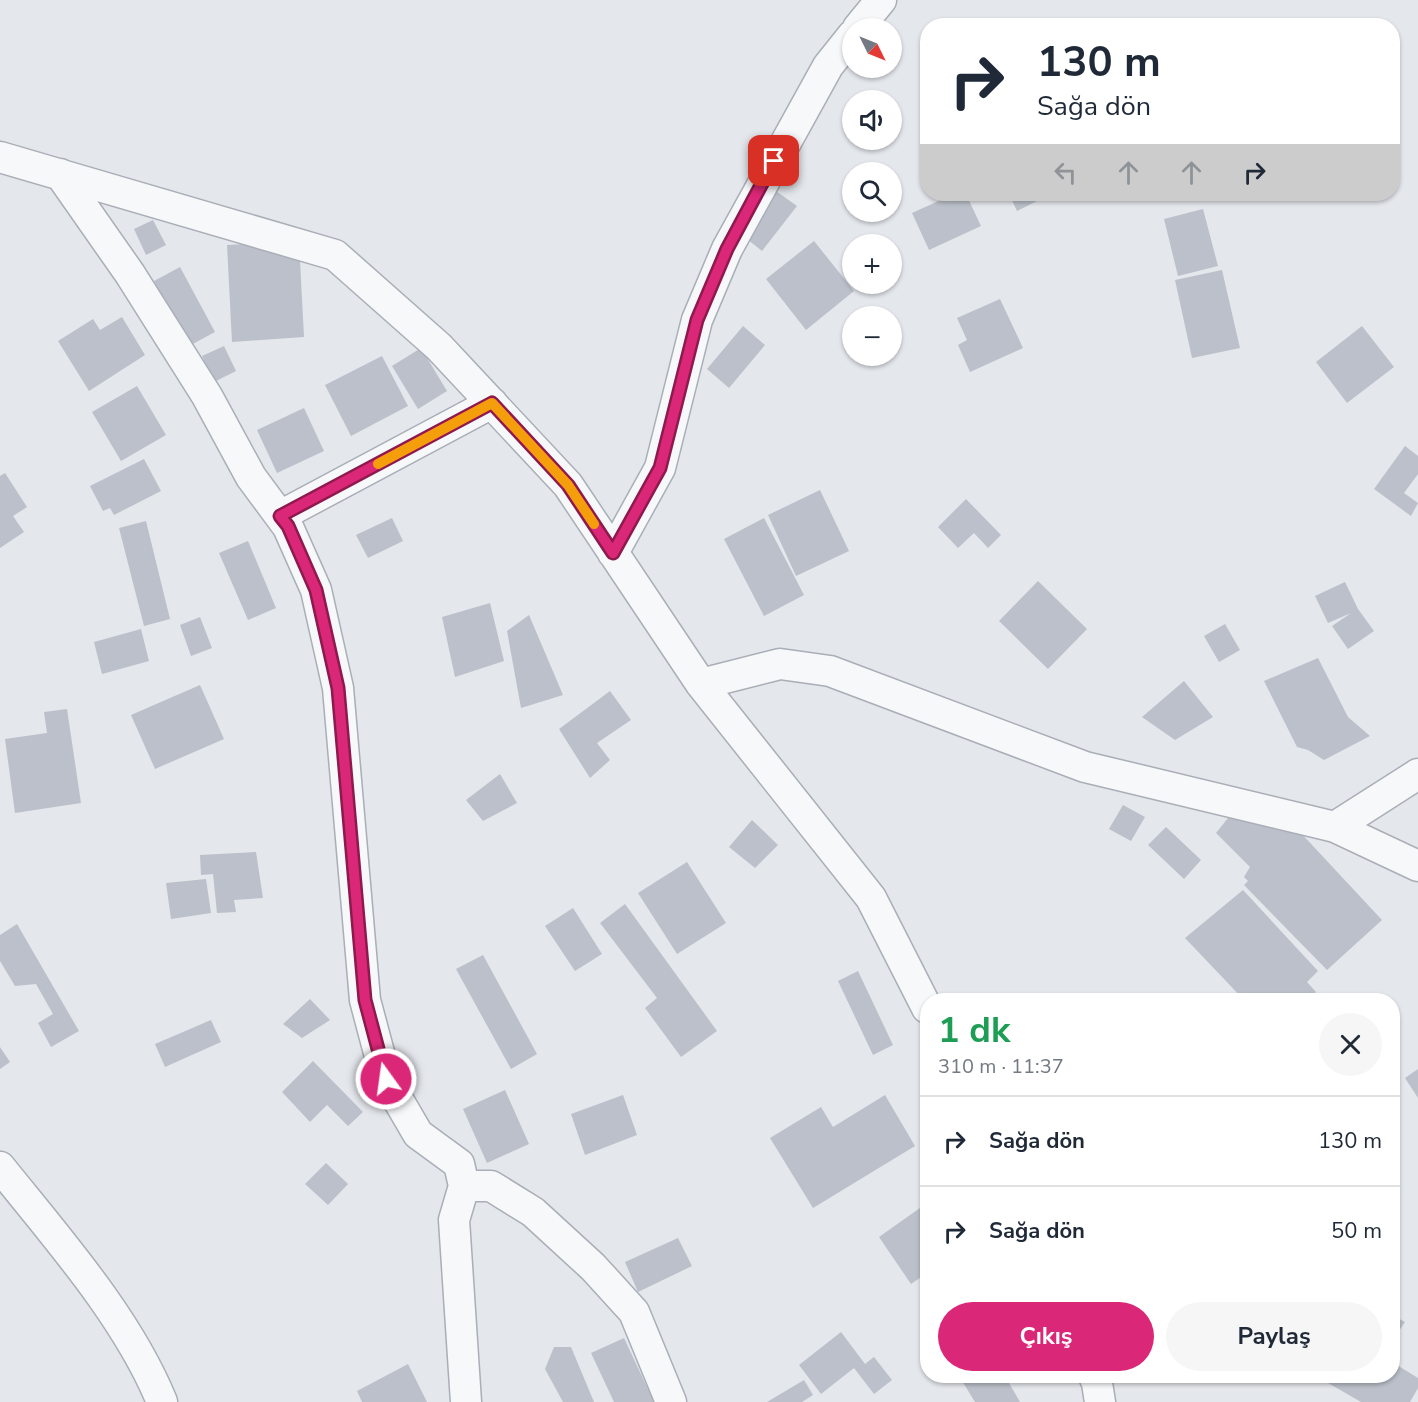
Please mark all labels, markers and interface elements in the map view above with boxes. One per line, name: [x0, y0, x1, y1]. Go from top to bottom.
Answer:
north arrow: [842, 18, 902, 78]
map controls: [842, 18, 902, 366]
text: 130 m: [1037, 34, 1161, 91]
icon: right: [938, 42, 1016, 120]
text: Sağa dön: [1037, 88, 1151, 125]
button: sound: [842, 90, 902, 150]
pin: [748, 135, 799, 186]
icon: arrive: [757, 144, 790, 177]
icon: left: [1049, 156, 1082, 189]
icon: ahead: [1112, 156, 1145, 189]
icon: ahead: [1175, 156, 1208, 189]
icon: right: [1238, 156, 1271, 189]
button: search: [842, 162, 902, 222]
button: +: [842, 234, 902, 294]
button: −: [842, 306, 902, 366]
text: 1 dk: [938, 1006, 1010, 1055]
button: close: [1319, 1013, 1382, 1076]
position arrow: [354, 1047, 418, 1111]
text: 310 m · 11:37: [938, 1053, 1064, 1080]
icon: right: [938, 1125, 971, 1158]
text: Sağa dön: [989, 1126, 1085, 1156]
text: 130 m: [1318, 1126, 1382, 1156]
icon: right: [938, 1215, 971, 1248]
text: Sağa dön: [989, 1216, 1085, 1246]
text: 50 m: [1331, 1216, 1382, 1246]
button: Çıkış: [938, 1302, 1154, 1371]
button: Paylaş: [1166, 1302, 1382, 1371]

